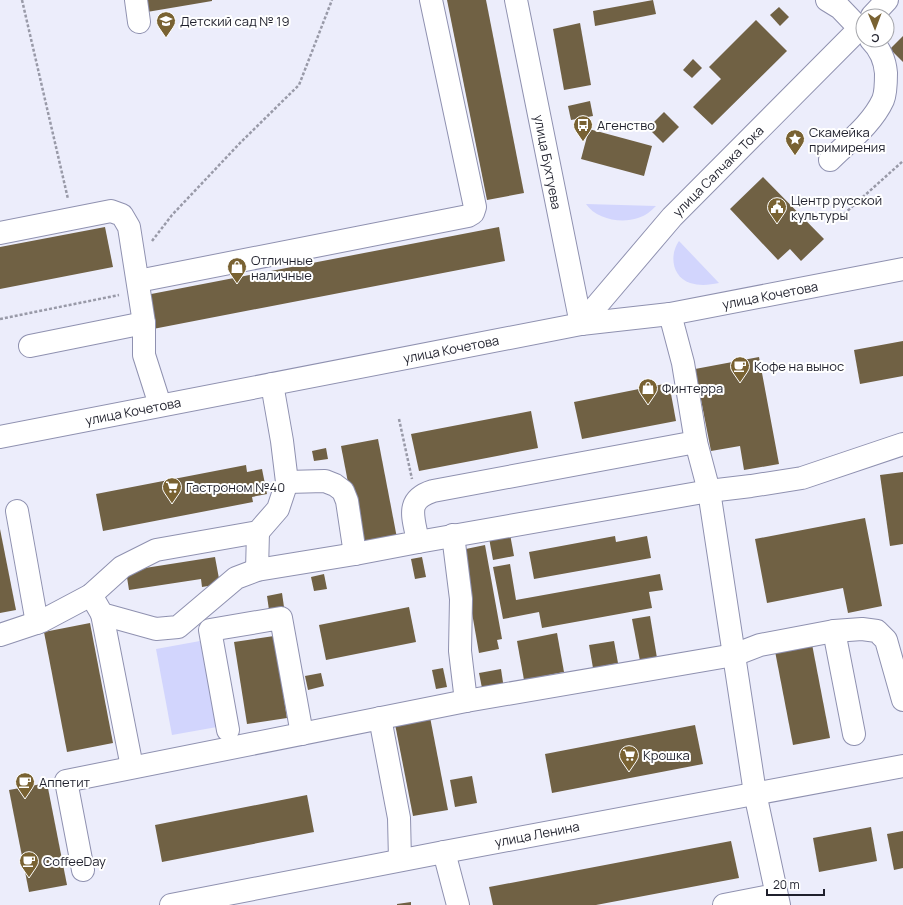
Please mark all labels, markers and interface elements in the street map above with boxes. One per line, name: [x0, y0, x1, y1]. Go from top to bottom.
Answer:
north arrow: [855, 8, 895, 48]
school or university icon: Детский сад № 19: [155, 10, 177, 38]
place label: Детский сад № 19: [180, 12, 289, 30]
text: С: [871, 31, 879, 46]
street label: улица Бухтуева: [530, 113, 566, 211]
bus stop icon: Агенство: [572, 114, 594, 142]
place label: Агенство: [597, 116, 655, 134]
street label: улица Салчака Тока: [669, 122, 767, 220]
place label: Скамейка примирения: [809, 123, 885, 156]
place icon: Скамейка примирения: [784, 128, 806, 156]
place label: Центр русской культуры: [791, 191, 882, 224]
public building icon: Центр русской культуры: [766, 196, 788, 224]
place label: Отличные наличные: [251, 251, 313, 284]
shop icon: Отличные наличные: [226, 256, 248, 284]
street label: улица Кочетова: [721, 277, 819, 313]
street label: улица Кочетова: [402, 331, 500, 367]
cafe icon: Кофе на вынос: [729, 355, 751, 383]
place label: Кофе на вынос: [754, 357, 844, 375]
shop icon: Финтерра: [637, 377, 659, 405]
place label: Финтерра: [662, 379, 723, 397]
street label: улица Кочетова: [84, 393, 182, 429]
supermarket icon: Гастроном №40: [161, 476, 183, 504]
place label: Гастроном №40: [186, 478, 285, 496]
supermarket icon: Крошка: [618, 744, 640, 772]
place label: Крошка: [643, 746, 690, 764]
cafe icon: Аппетит: [14, 771, 36, 799]
place label: Аппетит: [39, 773, 91, 791]
street label: улица Ленина: [493, 817, 581, 851]
cafe icon: CoffeeDay: [18, 850, 40, 878]
place label: CoffeeDay: [43, 852, 106, 870]
scale bar: [767, 871, 824, 897]
text: 20 m: [773, 876, 800, 893]

